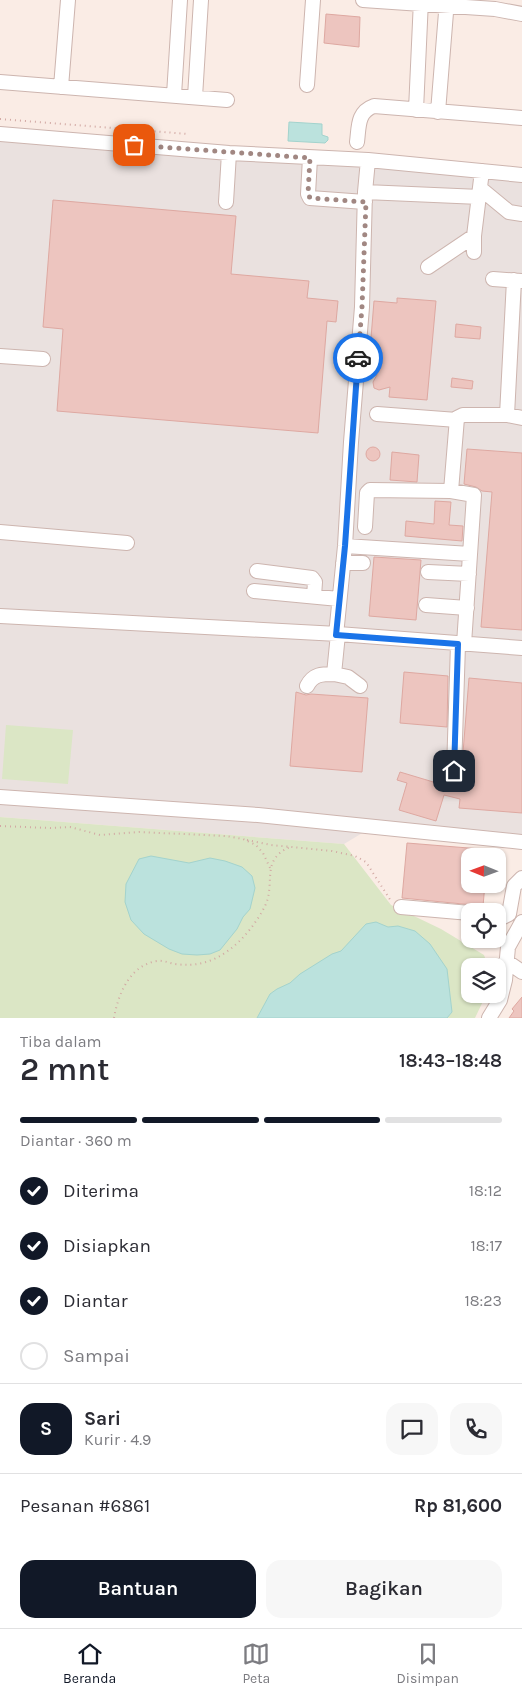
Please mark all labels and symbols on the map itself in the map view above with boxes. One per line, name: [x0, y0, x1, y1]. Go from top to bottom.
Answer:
pin: [113, 124, 155, 166]
courier: [333, 333, 383, 383]
pin: [433, 750, 475, 792]
north arrow: [461, 848, 506, 892]

